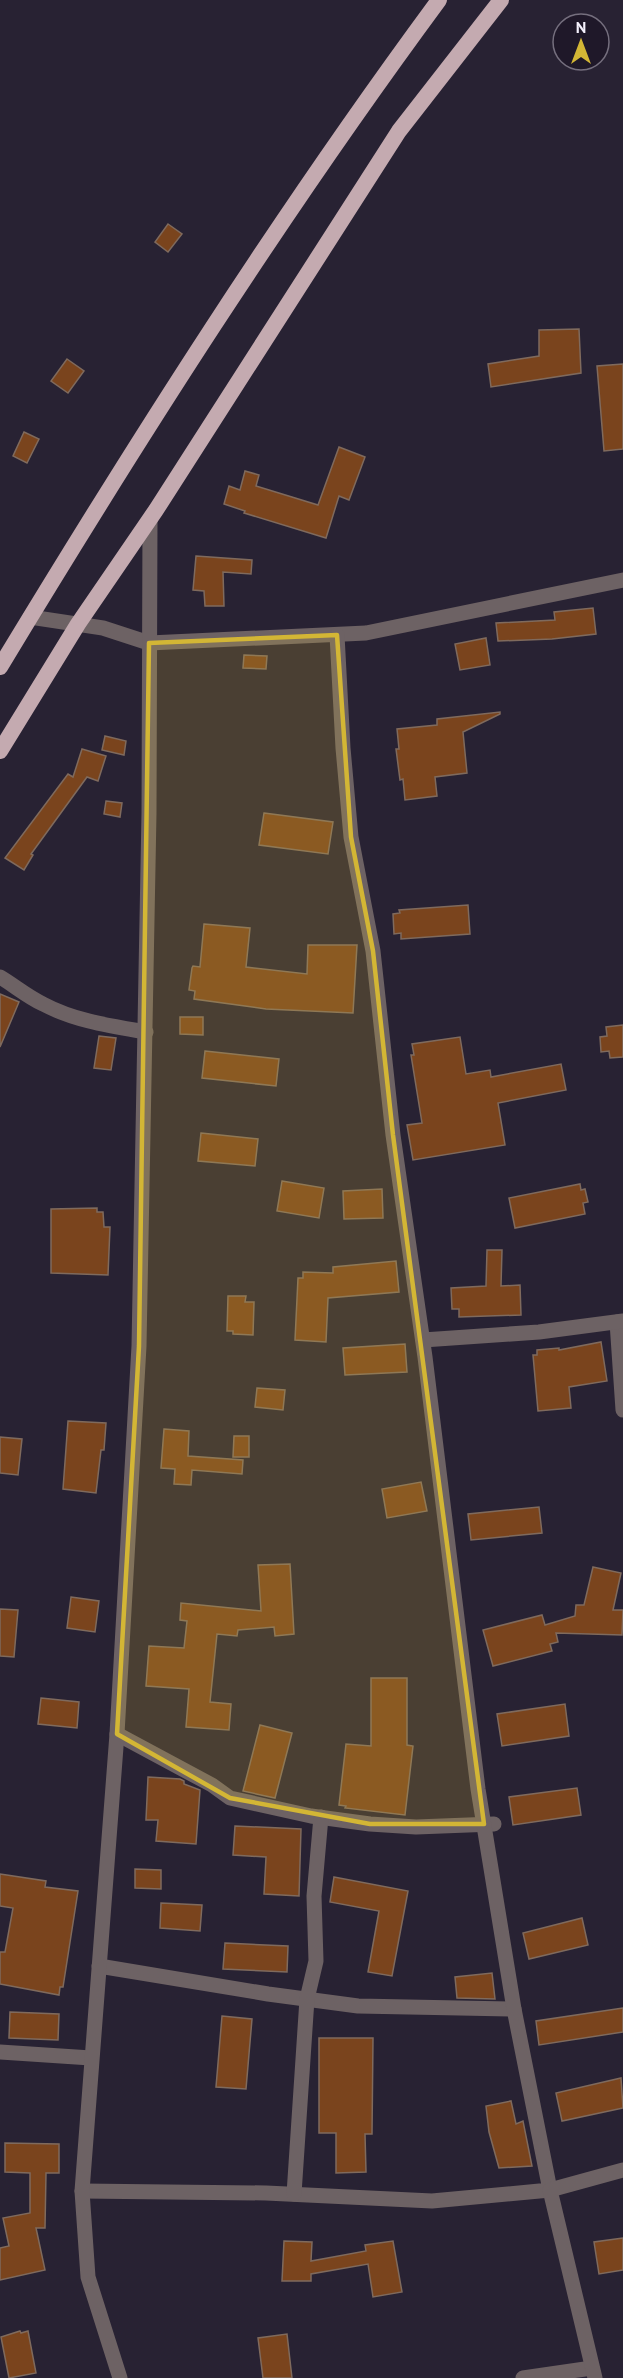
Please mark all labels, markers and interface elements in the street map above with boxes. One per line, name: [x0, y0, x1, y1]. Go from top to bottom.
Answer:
north arrow: [551, 12, 611, 72]
text: N: [576, 17, 586, 37]

